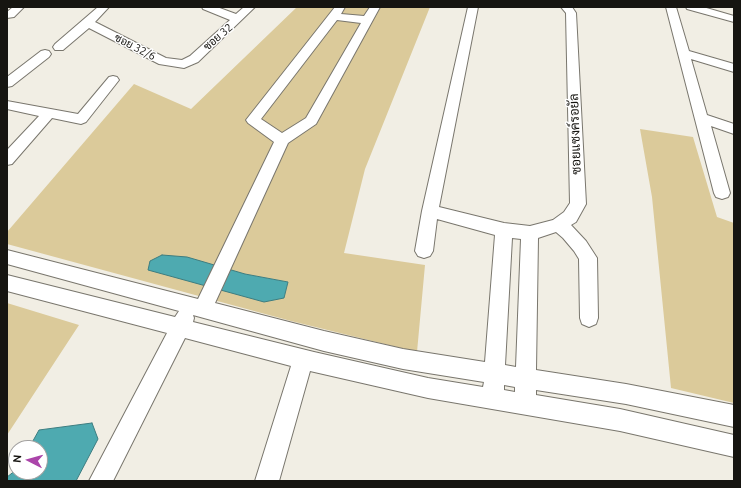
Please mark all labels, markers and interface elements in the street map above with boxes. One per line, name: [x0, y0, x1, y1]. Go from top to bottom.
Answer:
street label: ซอย 32: [201, 21, 235, 53]
street label: ซอย 32/6: [112, 31, 158, 63]
street label: ซอยแซงค์รอยัล: [566, 93, 584, 175]
north arrow: [8, 440, 48, 480]
text: N: [11, 454, 23, 464]

